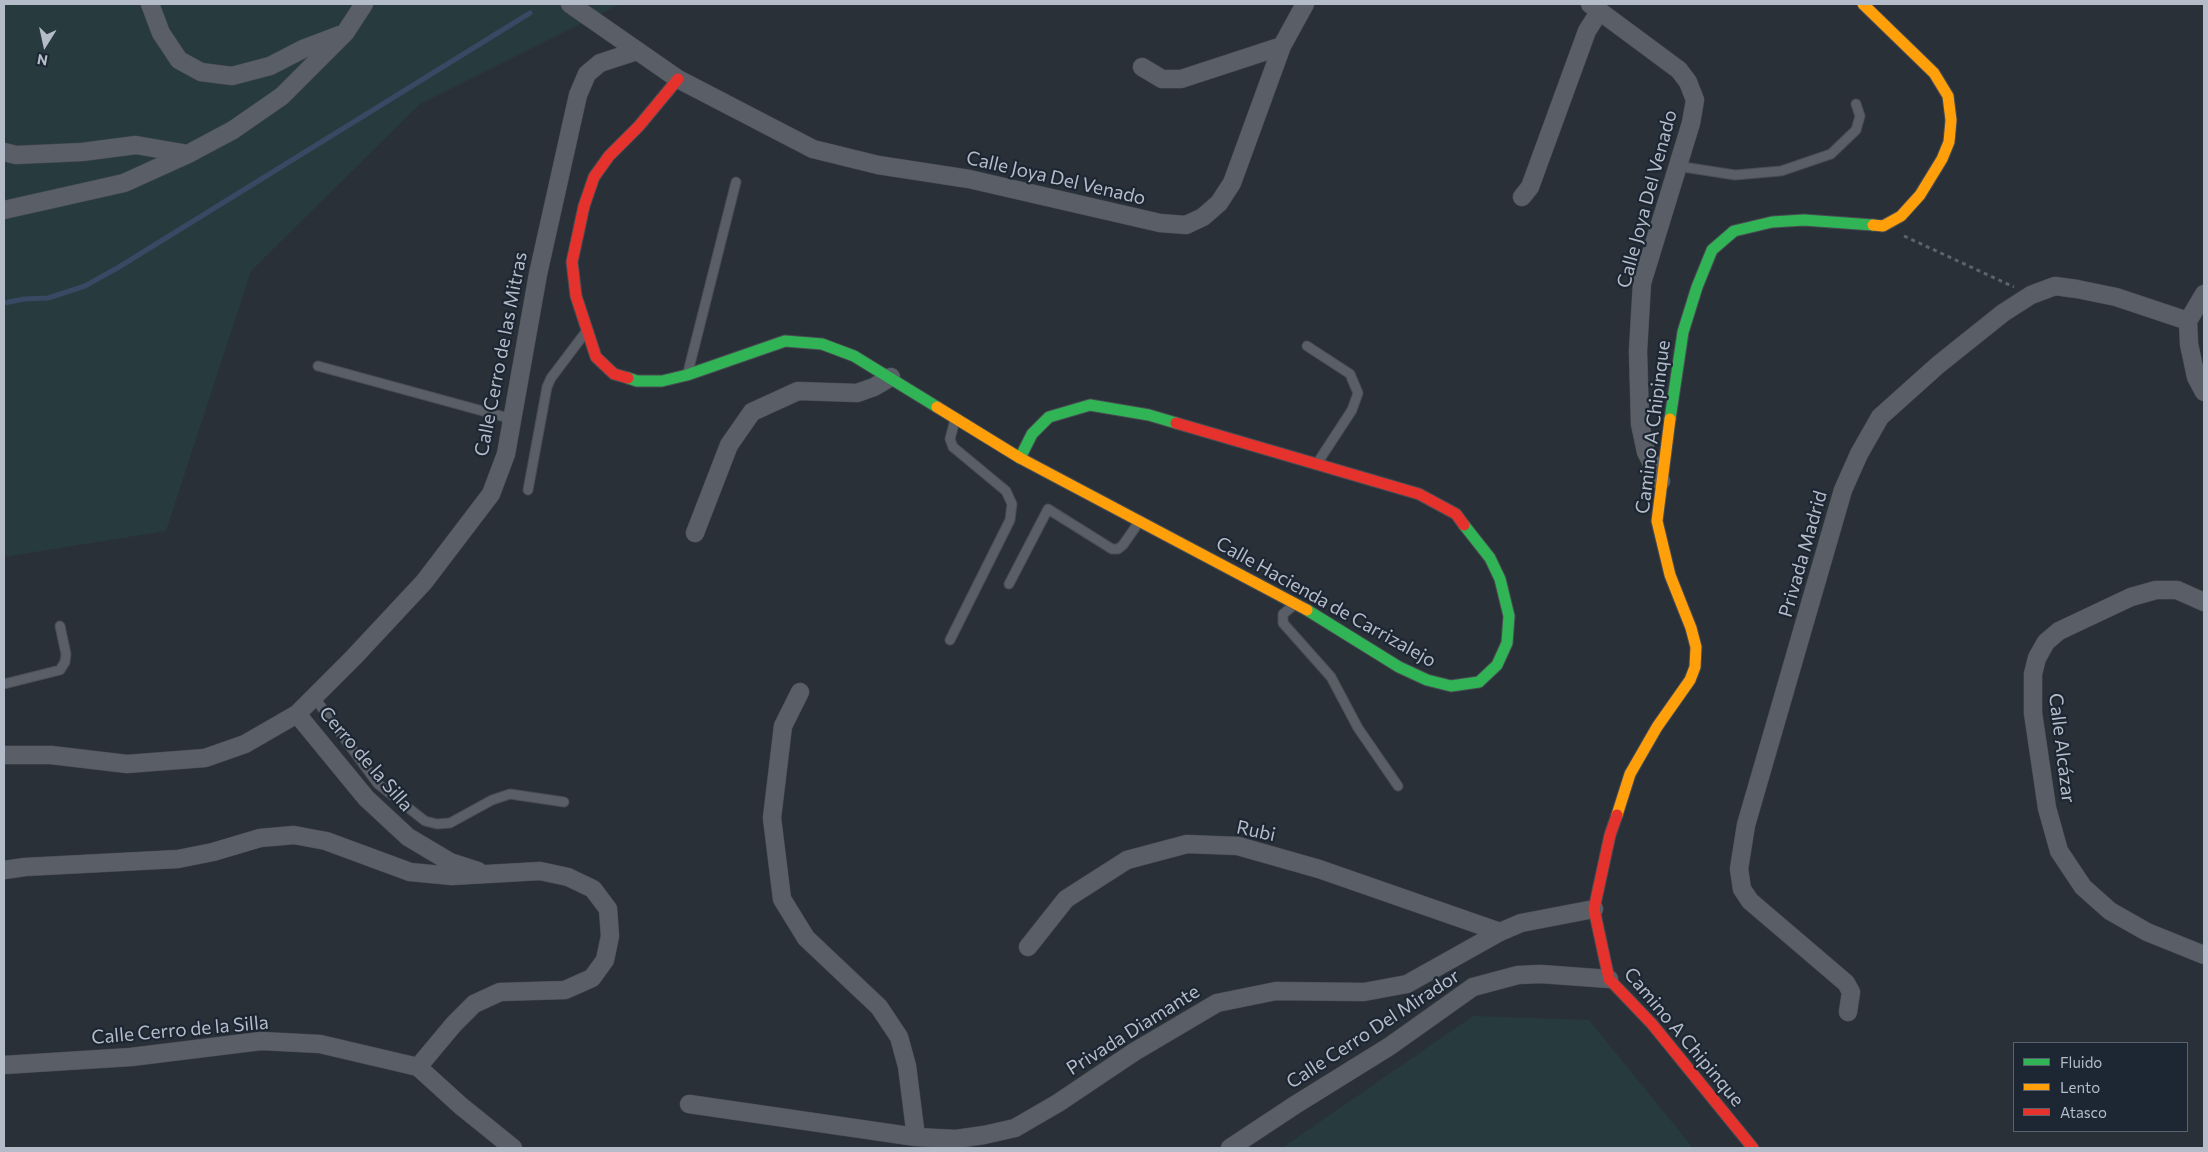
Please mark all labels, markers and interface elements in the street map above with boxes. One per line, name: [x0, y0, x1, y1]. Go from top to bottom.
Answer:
north arrow: [20, 20, 70, 70]
text: N: [36, 51, 49, 70]
street label: Calle Joya Del Venado: [1612, 107, 1682, 291]
street label: Calle Joya Del Venado: [964, 146, 1148, 210]
street label: Calle Cerro de las Mitras: [470, 250, 532, 458]
street label: Camino A Chipinque: [1631, 339, 1675, 515]
street label: Privada Madrid: [1774, 488, 1832, 620]
street label: Calle Hacienda de Carrizalejo: [1212, 532, 1440, 672]
street label: Calle Alcázar: [2044, 692, 2080, 804]
street label: Cerro de la Silla: [314, 702, 418, 816]
street label: Rubi: [1234, 816, 1278, 846]
street label: Camino A Chipinque: [1619, 963, 1749, 1111]
street label: Calle Cerro Del Mirador: [1282, 964, 1464, 1094]
street label: Privada Diamante: [1062, 980, 1204, 1080]
street label: Calle Cerro de la Silla: [90, 1011, 270, 1049]
legend: [2013, 1042, 2188, 1132]
text: Fluido: [2060, 1053, 2102, 1071]
text: Lento: [2060, 1078, 2100, 1096]
text: Atasco: [2060, 1103, 2107, 1121]

